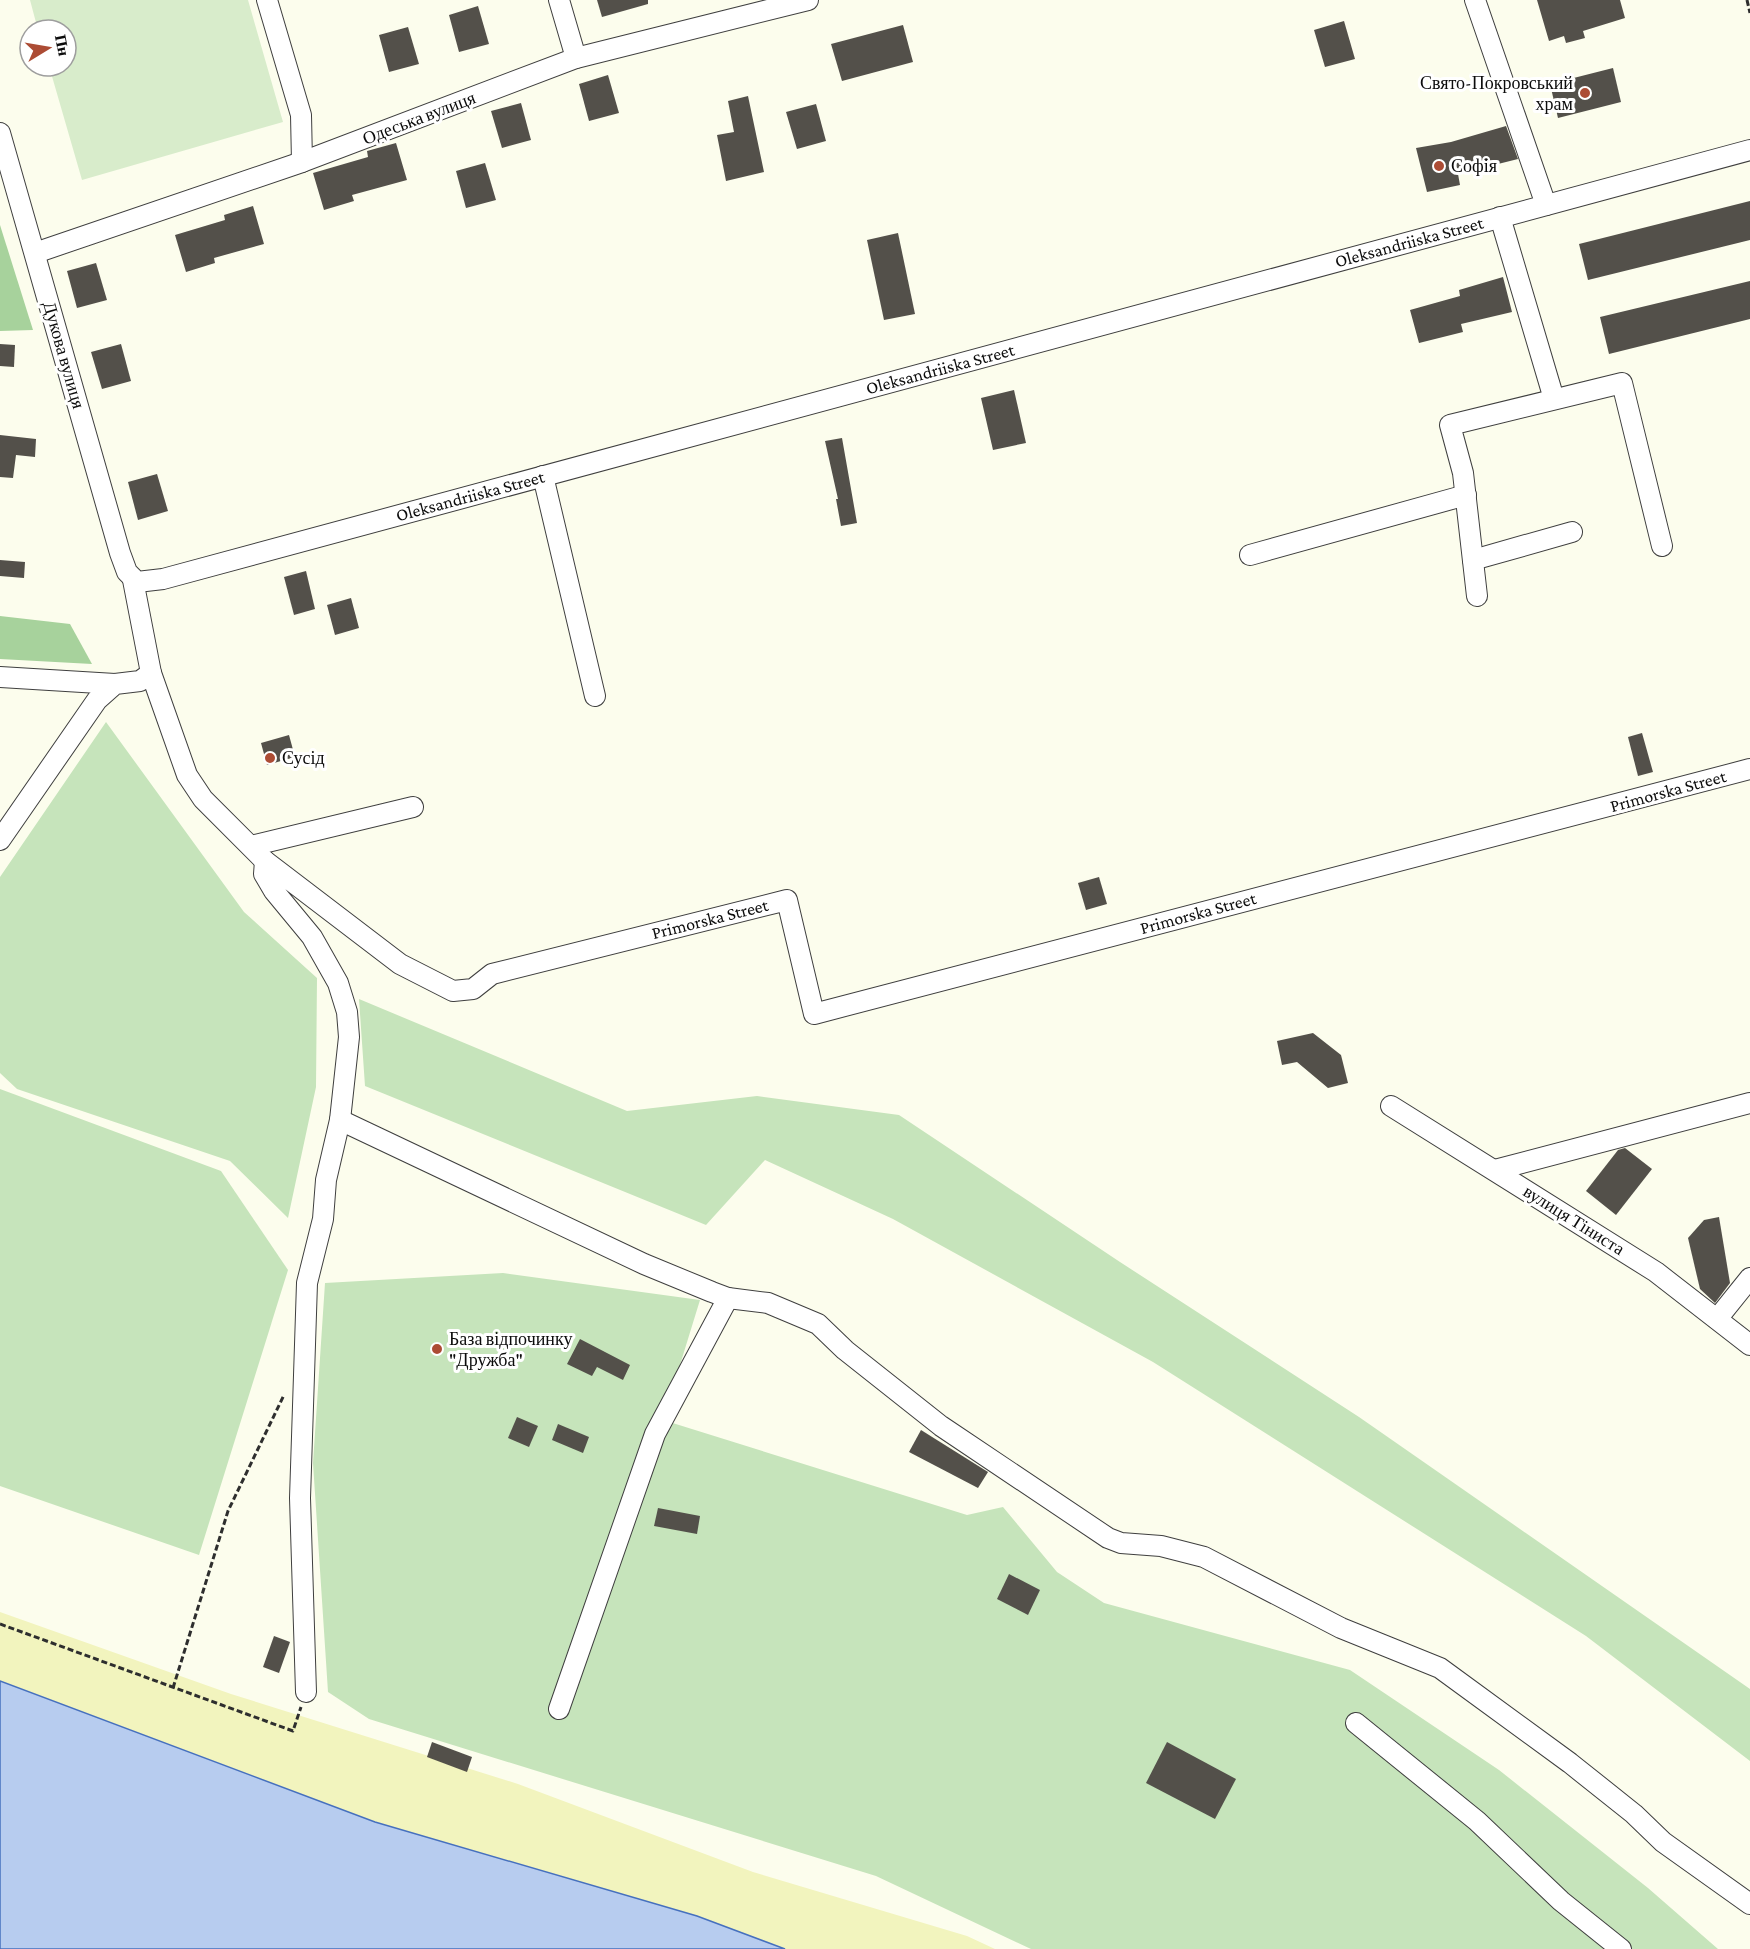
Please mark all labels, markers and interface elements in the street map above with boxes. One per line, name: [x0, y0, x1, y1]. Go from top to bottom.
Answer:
north arrow: [18, 18, 78, 78]
text: Пн: [52, 33, 73, 57]
place label: Свято-Покровський храм: [1420, 73, 1573, 114]
marker: Свято-Покровський храм: [1578, 86, 1592, 100]
street label: Одеська вулиця: [360, 87, 478, 149]
place label: Софія: [1451, 156, 1497, 176]
marker: Софія: [1432, 159, 1446, 173]
street label: Oleksandriiska Street: [1333, 212, 1486, 271]
street label: Дукова вулиця: [39, 299, 89, 411]
street label: Oleksandriiska Street: [864, 339, 1017, 398]
street label: Oleksandriiska Street: [394, 466, 547, 525]
place label: Сусід: [282, 748, 325, 768]
marker: Сусід: [263, 751, 277, 765]
street label: Primorska Street: [1608, 766, 1729, 816]
street label: Primorska Street: [1138, 888, 1259, 938]
street label: Primorska Street: [650, 895, 771, 943]
street label: вулиця Тіниста: [1520, 1181, 1628, 1259]
place label: База відпочинку "Дружба": [449, 1329, 572, 1370]
marker: База відпочинку "Дружба": [430, 1342, 444, 1356]

